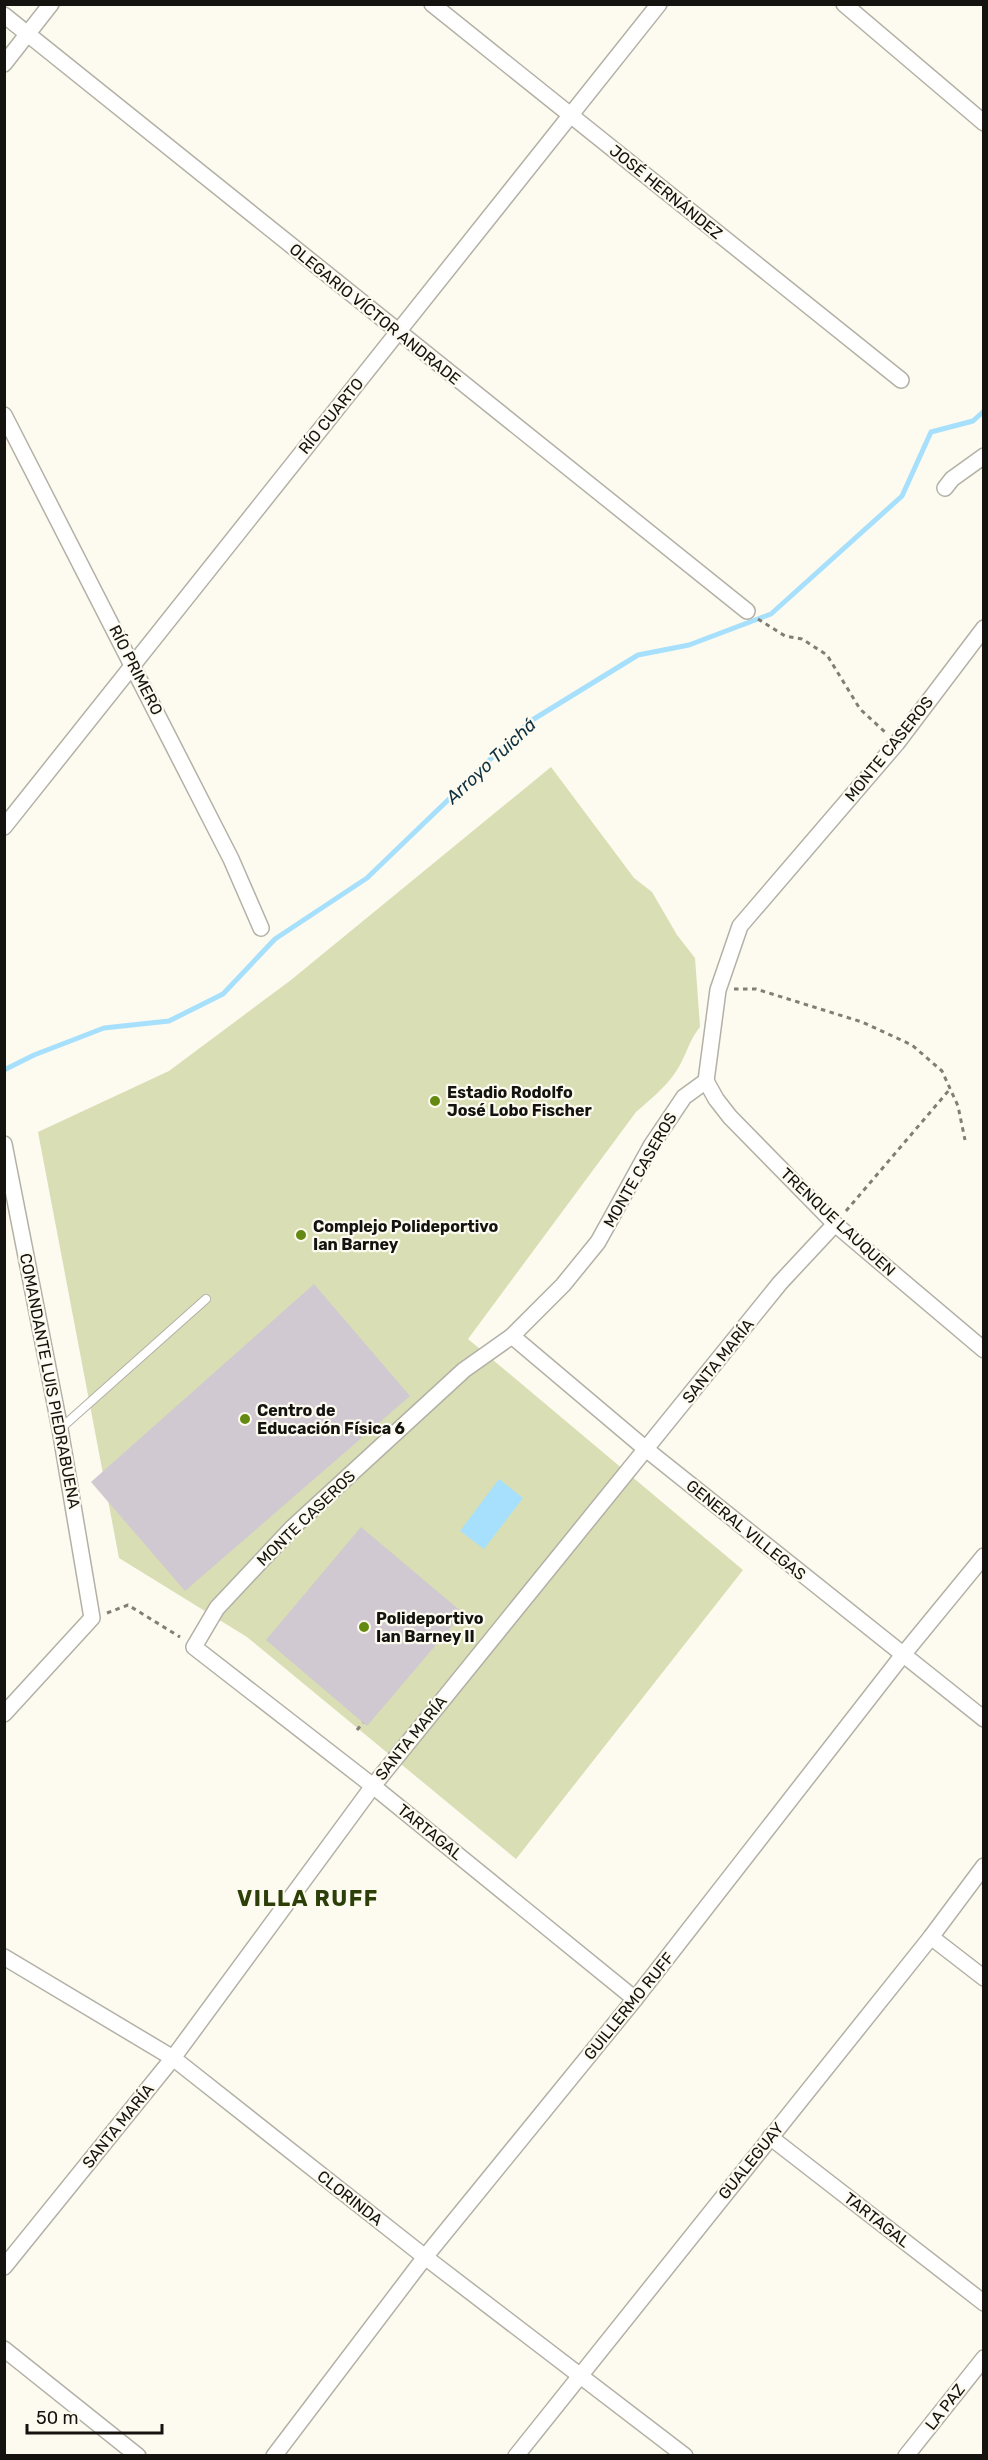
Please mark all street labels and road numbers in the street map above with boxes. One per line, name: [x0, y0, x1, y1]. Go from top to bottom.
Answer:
street label: JOSÉ HERNÁNDEZ: [606, 141, 726, 243]
street label: OLEGARIO VÍCTOR ANDRADE: [286, 239, 464, 389]
street label: RÍO CUARTO: [295, 374, 367, 458]
street label: RÍO PRIMERO: [105, 622, 167, 718]
street label: MONTE CASEROS: [841, 693, 937, 805]
street label: MONTE CASEROS: [599, 1109, 681, 1231]
street label: TRENQUE LAUQUEN: [777, 1164, 899, 1280]
street label: COMANDANTE LUIS PIEDRABUENA: [16, 1252, 84, 1511]
street label: SANTA MARÍA: [678, 1315, 758, 1407]
street label: MONTE CASEROS: [253, 1466, 359, 1570]
street label: GENERAL VILLEGAS: [682, 1476, 810, 1584]
street label: SANTA MARÍA: [371, 1692, 451, 1784]
street label: TARTAGAL: [394, 1800, 466, 1864]
street label: GUILLERMO RUFF: [580, 1949, 678, 2063]
street label: SANTA MARÍA: [78, 2080, 158, 2172]
street label: GUALEGUAY: [714, 2119, 788, 2203]
street label: CLORINDA: [313, 2167, 387, 2230]
street label: TARTAGAL: [840, 2188, 914, 2252]
street label: LA PAZ: [921, 2380, 969, 2434]

